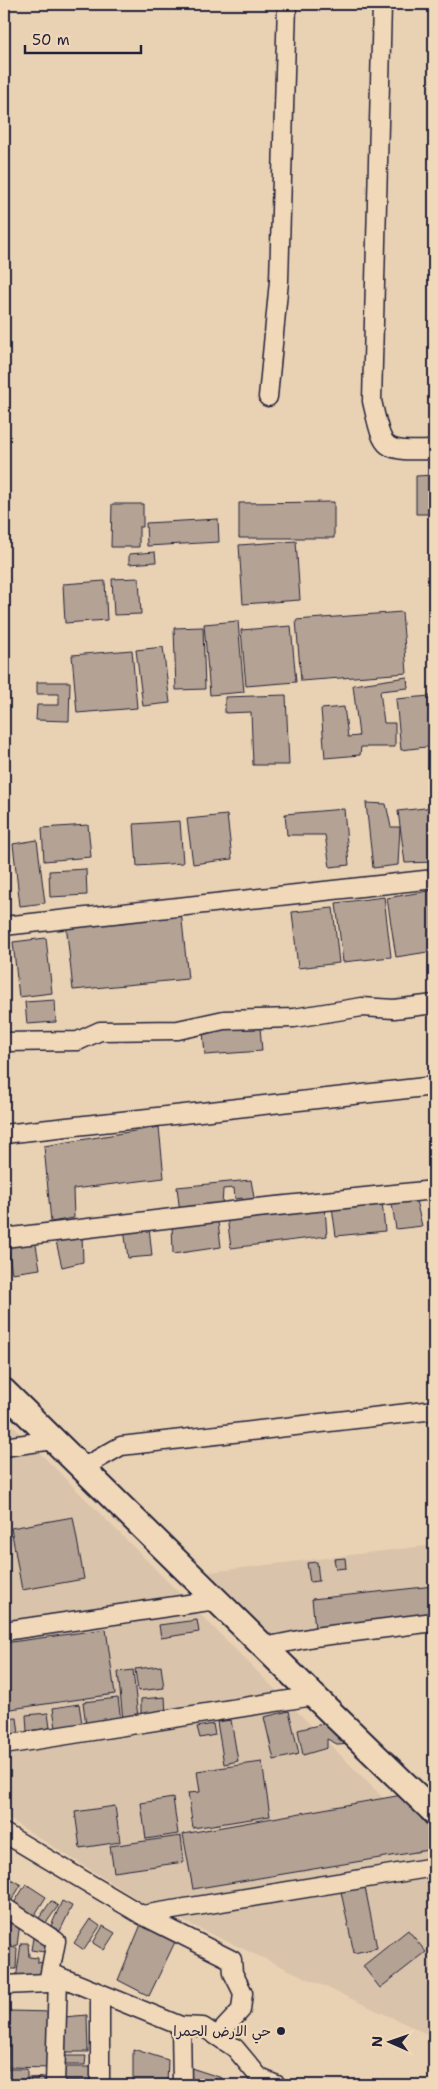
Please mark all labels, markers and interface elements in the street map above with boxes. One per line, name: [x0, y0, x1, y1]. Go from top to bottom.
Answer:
scale bar: [25, 22, 141, 54]
text: 50 m: [32, 30, 70, 50]
north arrow: [366, 2016, 416, 2066]
place label: حي الارض الحمرا: [173, 2022, 271, 2044]
marker: حي الارض الحمرا: [275, 2025, 287, 2037]
text: N: [368, 2036, 386, 2047]

